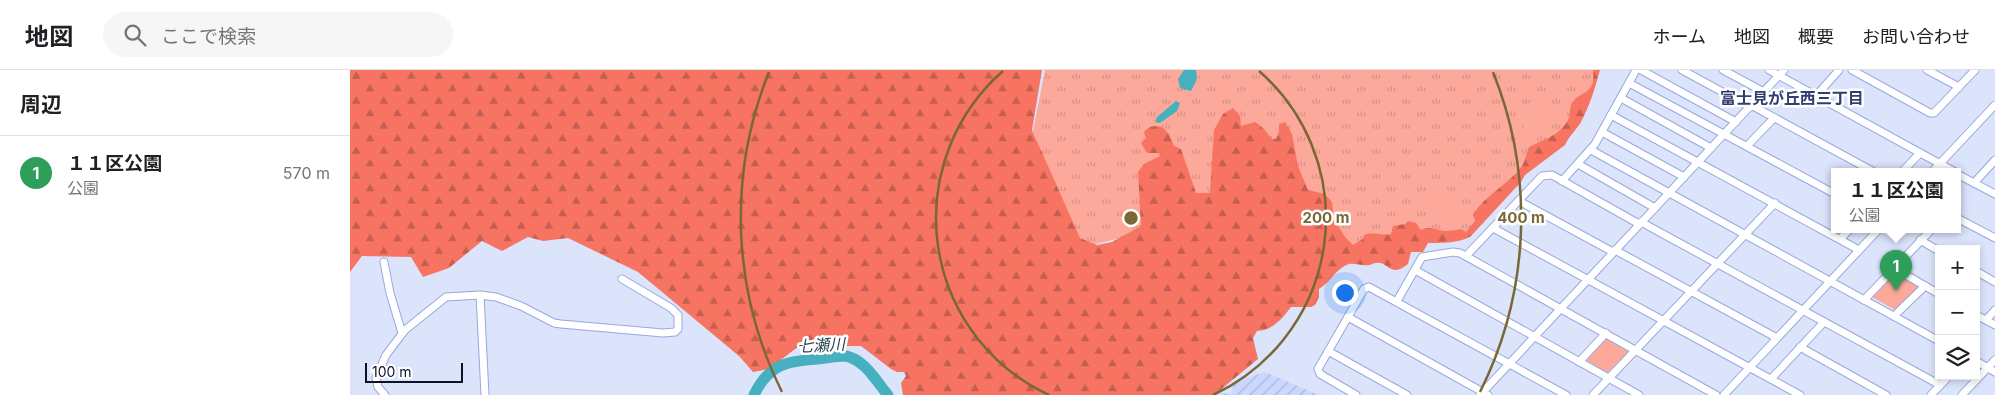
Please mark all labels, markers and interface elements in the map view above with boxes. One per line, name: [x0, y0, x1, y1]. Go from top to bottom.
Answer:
search box: [103, 12, 453, 57]
icon: search: [121, 21, 149, 49]
text: 地図: [25, 22, 73, 51]
text: ここで検索: [161, 25, 256, 48]
text: ホーム: [1653, 26, 1706, 47]
text: 地図: [1734, 26, 1770, 47]
text: 概要: [1798, 26, 1834, 47]
text: お問い合わせ: [1862, 26, 1970, 47]
district label: 富士見が丘西三丁目: [1720, 88, 1864, 108]
text: 周辺: [20, 92, 62, 117]
text: １１区公園: [67, 152, 162, 175]
text: 1: [33, 163, 39, 183]
text: 570 m: [283, 163, 330, 183]
popup: [1831, 168, 1961, 233]
text: 公園: [67, 178, 99, 198]
text: １１区公園: [1848, 179, 1944, 202]
text: 公園: [1848, 205, 1881, 225]
text: 200 m: [1303, 208, 1349, 227]
text: 400 m: [1497, 208, 1545, 227]
centre of rings: [1122, 209, 1140, 227]
map controls: [1935, 245, 1980, 380]
button: +: [1935, 245, 1980, 290]
pin: 1: [1880, 250, 1912, 291]
your location: [1332, 280, 1358, 306]
button: −: [1935, 290, 1980, 335]
water label: 七瀬川: [797, 334, 847, 356]
button: layers: [1935, 335, 1980, 380]
scale bar: [365, 360, 462, 383]
text: 100 m: [372, 363, 412, 380]

